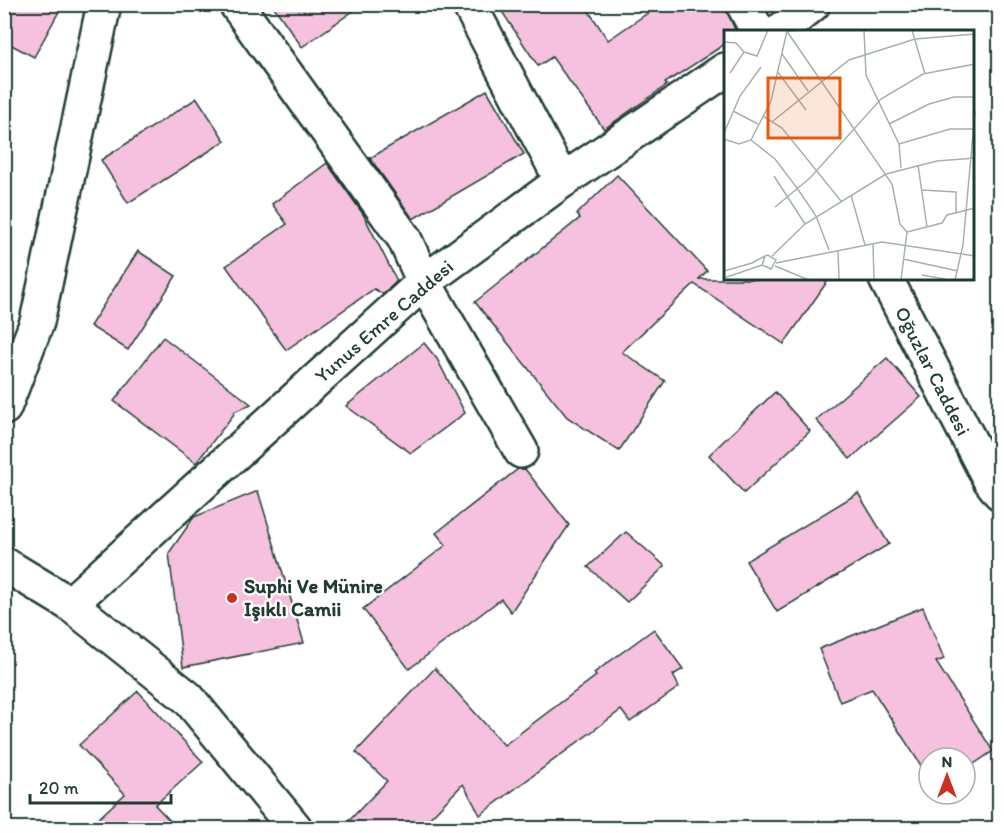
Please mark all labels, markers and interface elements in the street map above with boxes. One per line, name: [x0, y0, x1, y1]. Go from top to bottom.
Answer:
inset map: [724, 30, 974, 280]
street label: Yunus Emre Caddesi: [310, 254, 458, 388]
street label: Oğuzlar Caddesi: [890, 302, 976, 440]
place label: Suphi Ve Münire Işıklı Camii: [244, 574, 383, 622]
marker: Suphi Ve Münire Işıklı Camii: [225, 591, 239, 605]
north arrow: [917, 746, 977, 806]
text: N: [942, 752, 952, 771]
scale bar: [30, 767, 171, 805]
text: 20 m: [39, 777, 79, 799]

